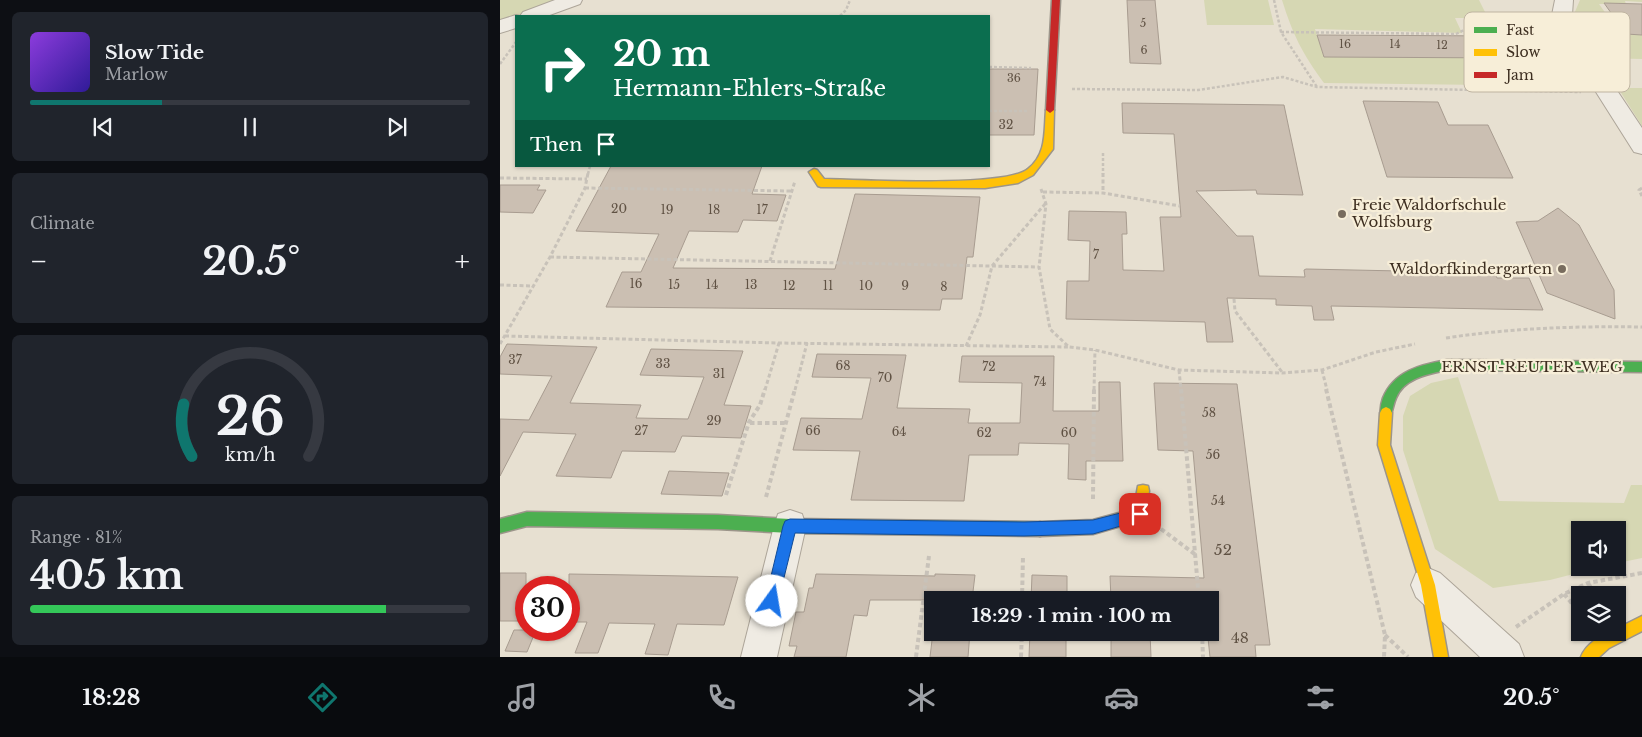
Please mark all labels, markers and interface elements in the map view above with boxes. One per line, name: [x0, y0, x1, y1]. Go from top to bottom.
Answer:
legend: [1464, 12, 1630, 92]
house number: 5: [1140, 16, 1146, 30]
text: Fast: [1506, 21, 1535, 39]
text: 20 m: [613, 32, 710, 75]
icon: right: [530, 35, 595, 100]
house number: 16: [1339, 37, 1351, 51]
house number: 14: [1389, 37, 1401, 51]
house number: 12: [1436, 38, 1448, 52]
text: Slow Tide: [105, 41, 204, 64]
house number: 6: [1140, 43, 1148, 57]
text: Slow: [1506, 43, 1540, 61]
text: Marlow: [105, 64, 168, 84]
text: Jam: [1504, 66, 1534, 84]
house number: 36: [1007, 71, 1021, 85]
text: Hermann-Ehlers-Straße: [613, 75, 886, 102]
icon: previous: [89, 113, 117, 141]
icon: pause: [236, 113, 264, 141]
icon: next: [383, 113, 411, 141]
house number: 32: [999, 117, 1013, 132]
icon: arrive: [592, 130, 620, 158]
text: Then: [530, 133, 582, 156]
place label: Freie Waldorfschule Wolfsburg: [1351, 195, 1506, 231]
house number: 20: [611, 201, 627, 216]
house number: 19: [660, 202, 674, 217]
house number: 18: [708, 202, 720, 217]
house number: 17: [756, 202, 769, 217]
marker: Freie Waldorfschule Wolfsburg: [1336, 208, 1348, 220]
text: Climate: [30, 213, 95, 233]
text: 20.5°: [202, 238, 300, 285]
text: −: [30, 244, 48, 279]
text: +: [455, 244, 470, 279]
house number: 7: [1093, 247, 1100, 262]
place label: Waldorfkindergarten: [1389, 259, 1552, 278]
marker: Waldorfkindergarten: [1556, 263, 1568, 275]
house number: 16: [629, 276, 643, 291]
house number: 15: [668, 277, 680, 292]
house number: 14: [706, 277, 718, 292]
house number: 13: [745, 277, 757, 292]
house number: 12: [783, 278, 795, 293]
house number: 11: [823, 278, 833, 293]
house number: 10: [859, 278, 873, 293]
house number: 9: [901, 278, 909, 293]
house number: 8: [940, 279, 948, 294]
house number: 37: [508, 352, 523, 367]
house number: 33: [656, 356, 670, 371]
street label: ERNST-REUTER-WEG: [1441, 357, 1623, 376]
house number: 68: [836, 358, 851, 373]
house number: 72: [982, 359, 996, 374]
house number: 31: [713, 366, 725, 381]
house number: 70: [878, 370, 892, 385]
house number: 74: [1034, 374, 1046, 389]
text: 26: [216, 385, 284, 449]
house number: 58: [1202, 405, 1216, 420]
house number: 29: [706, 413, 722, 428]
house number: 27: [634, 423, 649, 438]
house number: 66: [805, 423, 821, 438]
house number: 64: [892, 424, 906, 439]
house number: 62: [976, 425, 992, 440]
house number: 60: [1061, 425, 1077, 440]
text: km/h: [225, 444, 275, 466]
house number: 56: [1206, 447, 1221, 462]
pin: [1119, 493, 1161, 535]
house number: 54: [1211, 493, 1225, 508]
icon: arrive: [1126, 500, 1154, 528]
map controls: [1571, 521, 1626, 641]
button: sound: [1571, 521, 1626, 576]
text: Range · 81%: [30, 527, 122, 547]
house number: 52: [1214, 540, 1232, 559]
text: 405 km: [30, 552, 184, 599]
position arrow: [745, 574, 797, 626]
speed limit sign: 30: [515, 576, 580, 641]
button: layers: [1571, 586, 1626, 641]
text: 18:29 · 1 min · 100 m: [972, 604, 1171, 627]
house number: 48: [1231, 628, 1249, 647]
icon: directions: [305, 680, 340, 715]
icon: music: [505, 680, 540, 715]
icon: phone: [704, 680, 739, 715]
icon: climate: [904, 680, 939, 715]
icon: car: [1104, 680, 1139, 715]
icon: filters: [1303, 680, 1338, 715]
text: 18:28: [82, 684, 140, 711]
text: 20.5°: [1503, 684, 1560, 711]

